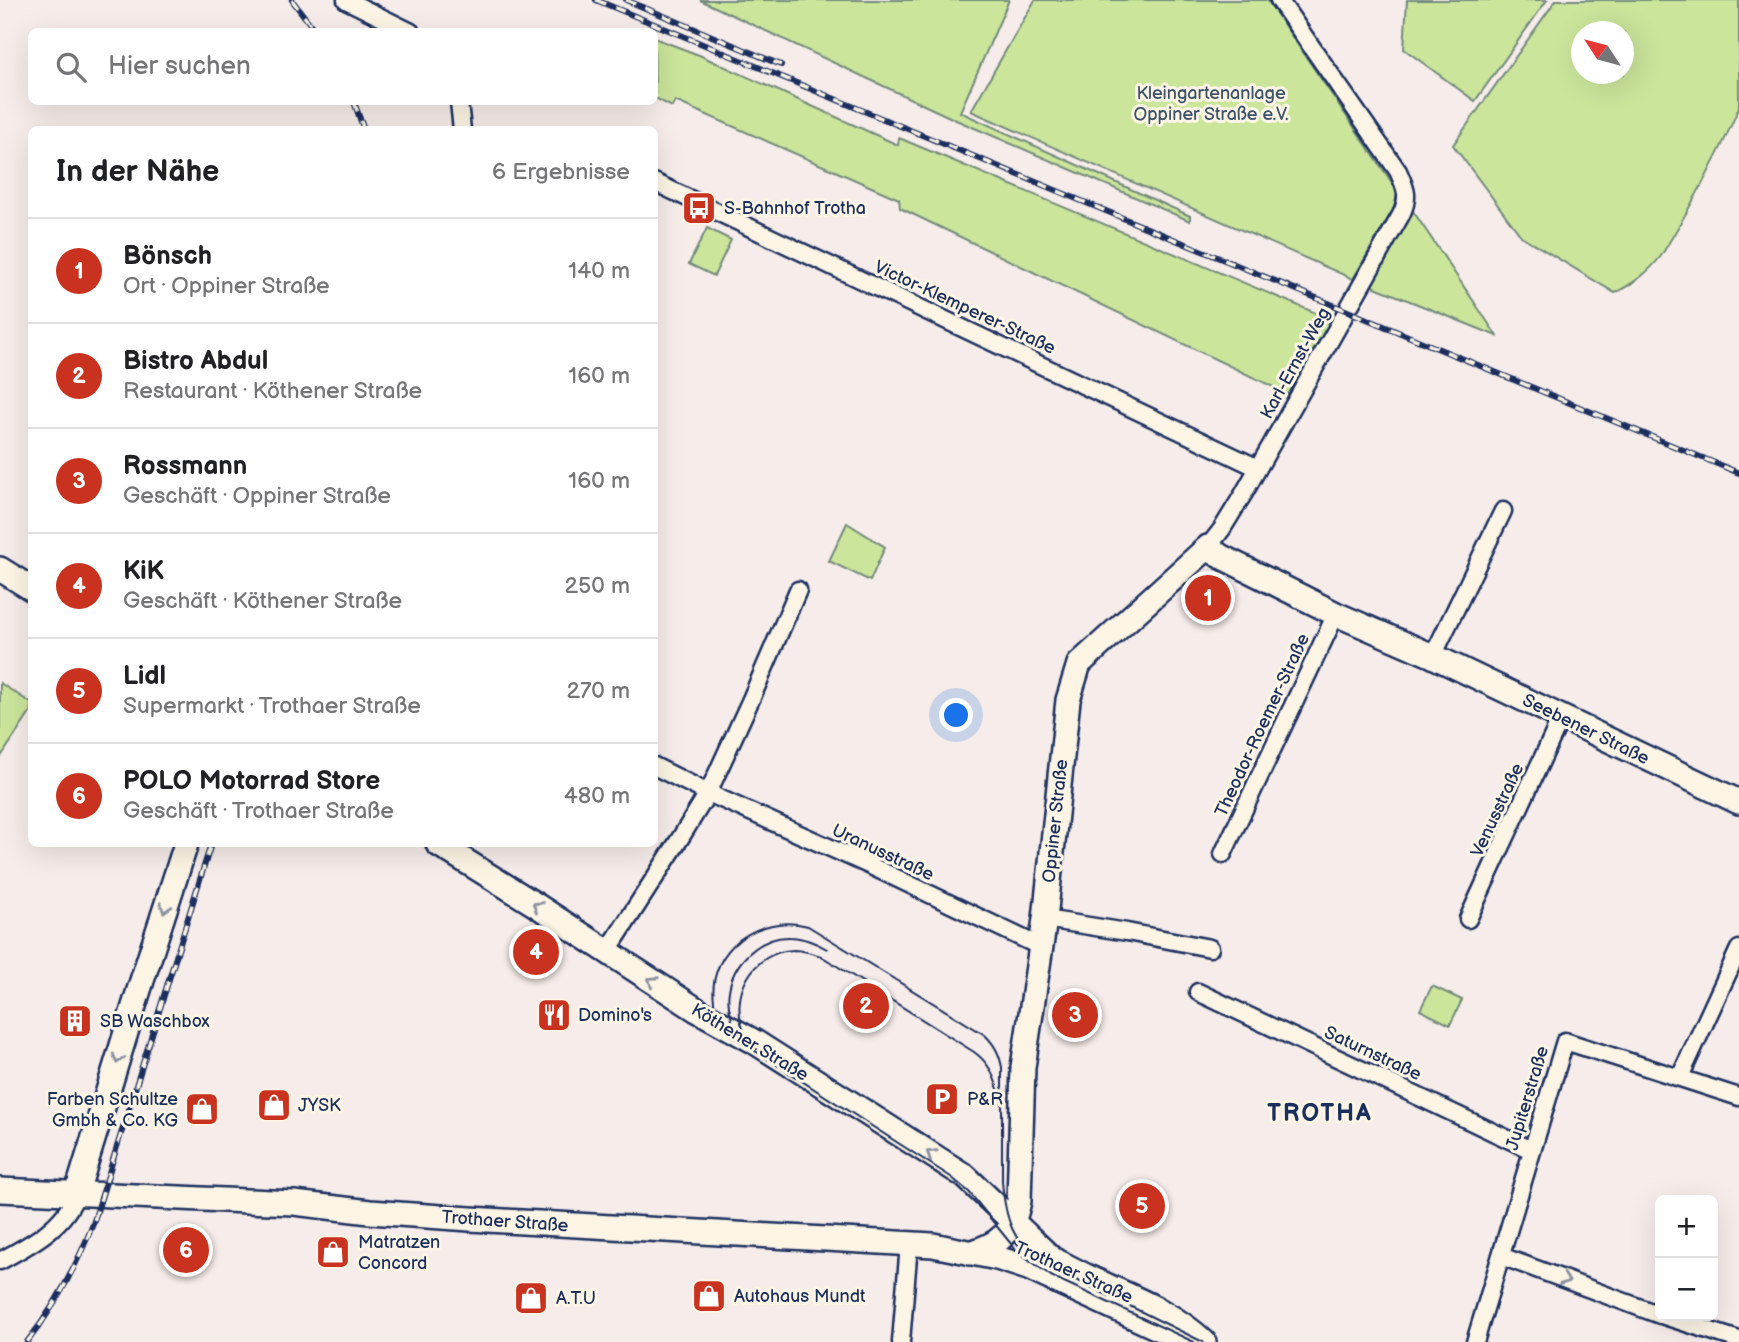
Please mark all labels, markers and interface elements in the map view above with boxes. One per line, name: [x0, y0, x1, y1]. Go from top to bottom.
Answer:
north arrow: [1571, 21, 1634, 84]
search box: [28, 28, 658, 105]
icon: search: [52, 48, 90, 86]
text: Hier suchen: [108, 51, 251, 82]
park label: Kleingartenanlage Oppiner Straße e.V.: [1133, 83, 1289, 125]
text: In der Nähe: [56, 154, 219, 190]
text: 6 Ergebnisse: [492, 158, 630, 186]
bus stop icon: S-Bahnhof Trotha: [680, 189, 718, 227]
place label: S-Bahnhof Trotha: [724, 198, 866, 219]
text: Bönsch: [123, 241, 212, 272]
street label: Victor-Klemperer-Straße: [871, 256, 1059, 359]
text: 1: [74, 257, 84, 285]
text: 140 m: [568, 257, 630, 285]
text: Ort · Oppiner Straße: [123, 272, 330, 300]
street label: Karl-Ernst-Weg: [1256, 304, 1335, 423]
text: Bistro Abdul: [123, 346, 268, 377]
text: 2: [72, 362, 86, 390]
text: 160 m: [568, 362, 630, 390]
text: Restaurant · Köthener Straße: [123, 377, 422, 405]
text: Rossmann: [123, 451, 247, 482]
text: 3: [72, 467, 86, 495]
text: 160 m: [568, 467, 630, 495]
text: Geschäft · Oppiner Straße: [123, 482, 391, 510]
text: KiK: [123, 556, 164, 587]
text: 4: [72, 572, 86, 600]
text: 250 m: [564, 572, 630, 600]
pin: 1: [1185, 572, 1231, 624]
text: Geschäft · Köthener Straße: [123, 587, 402, 615]
street label: Theodor-Roemer-Straße: [1211, 630, 1314, 820]
text: Lidl: [123, 661, 166, 692]
text: 5: [72, 677, 86, 705]
text: 270 m: [566, 677, 630, 705]
street label: Seebener Straße: [1519, 690, 1653, 769]
text: Supermarkt · Trothaer Straße: [123, 692, 421, 720]
your location: [939, 698, 973, 732]
street label: Oppiner Straße: [1039, 758, 1072, 884]
street label: Venusstraße: [1467, 760, 1528, 860]
text: POLO Motorrad Store: [123, 766, 380, 797]
text: 6: [72, 782, 86, 810]
text: 480 m: [564, 782, 630, 810]
text: Geschäft · Trothaer Straße: [123, 797, 394, 825]
street label: Uranusstraße: [829, 820, 937, 885]
one-way arrow: [532, 901, 545, 914]
one-way arrow: [159, 902, 173, 914]
pin: 4: [513, 926, 559, 978]
one-way arrow: [647, 977, 660, 989]
pin: 2: [843, 980, 889, 1032]
pin: 3: [1052, 989, 1098, 1041]
restaurant icon: Domino's: [535, 996, 573, 1034]
street label: Köthener Straße: [687, 999, 812, 1086]
building icon: SB Waschbox: [56, 1002, 94, 1040]
place label: Domino's: [578, 1005, 652, 1026]
place label: SB Waschbox: [100, 1011, 210, 1032]
street label: Saturnstraße: [1321, 1022, 1425, 1085]
street label: Jupiterstraße: [1502, 1043, 1553, 1153]
one-way arrow: [112, 1053, 127, 1065]
parking icon: P&R: [923, 1080, 961, 1118]
shop icon: JYSK: [255, 1086, 293, 1124]
place label: Farben Schultze Gmbh & Co. KG: [47, 1089, 178, 1131]
place label: P&R: [967, 1089, 1003, 1110]
shop icon: Farben Schultze Gmbh & Co. KG: [183, 1090, 221, 1128]
place label: JYSK: [298, 1095, 341, 1116]
district label: TROTHA: [1267, 1099, 1373, 1128]
one-way arrow: [926, 1150, 939, 1163]
pin: 5: [1119, 1180, 1165, 1232]
map controls: [1655, 1195, 1718, 1321]
button: +: [1655, 1195, 1718, 1258]
street label: Trothaer Straße: [441, 1207, 569, 1236]
pin: 6: [163, 1224, 209, 1276]
place label: Matratzen Concord: [358, 1232, 440, 1274]
shop icon: Matratzen Concord: [314, 1233, 352, 1271]
street label: Trothaer Straße: [1012, 1237, 1136, 1308]
button: −: [1655, 1258, 1718, 1321]
one-way arrow: [1558, 1272, 1570, 1286]
shop icon: Autohaus Mundt: [690, 1277, 728, 1315]
shop icon: A.T.U: [512, 1279, 550, 1317]
place label: Autohaus Mundt: [734, 1286, 866, 1307]
place label: A.T.U: [556, 1288, 596, 1309]

